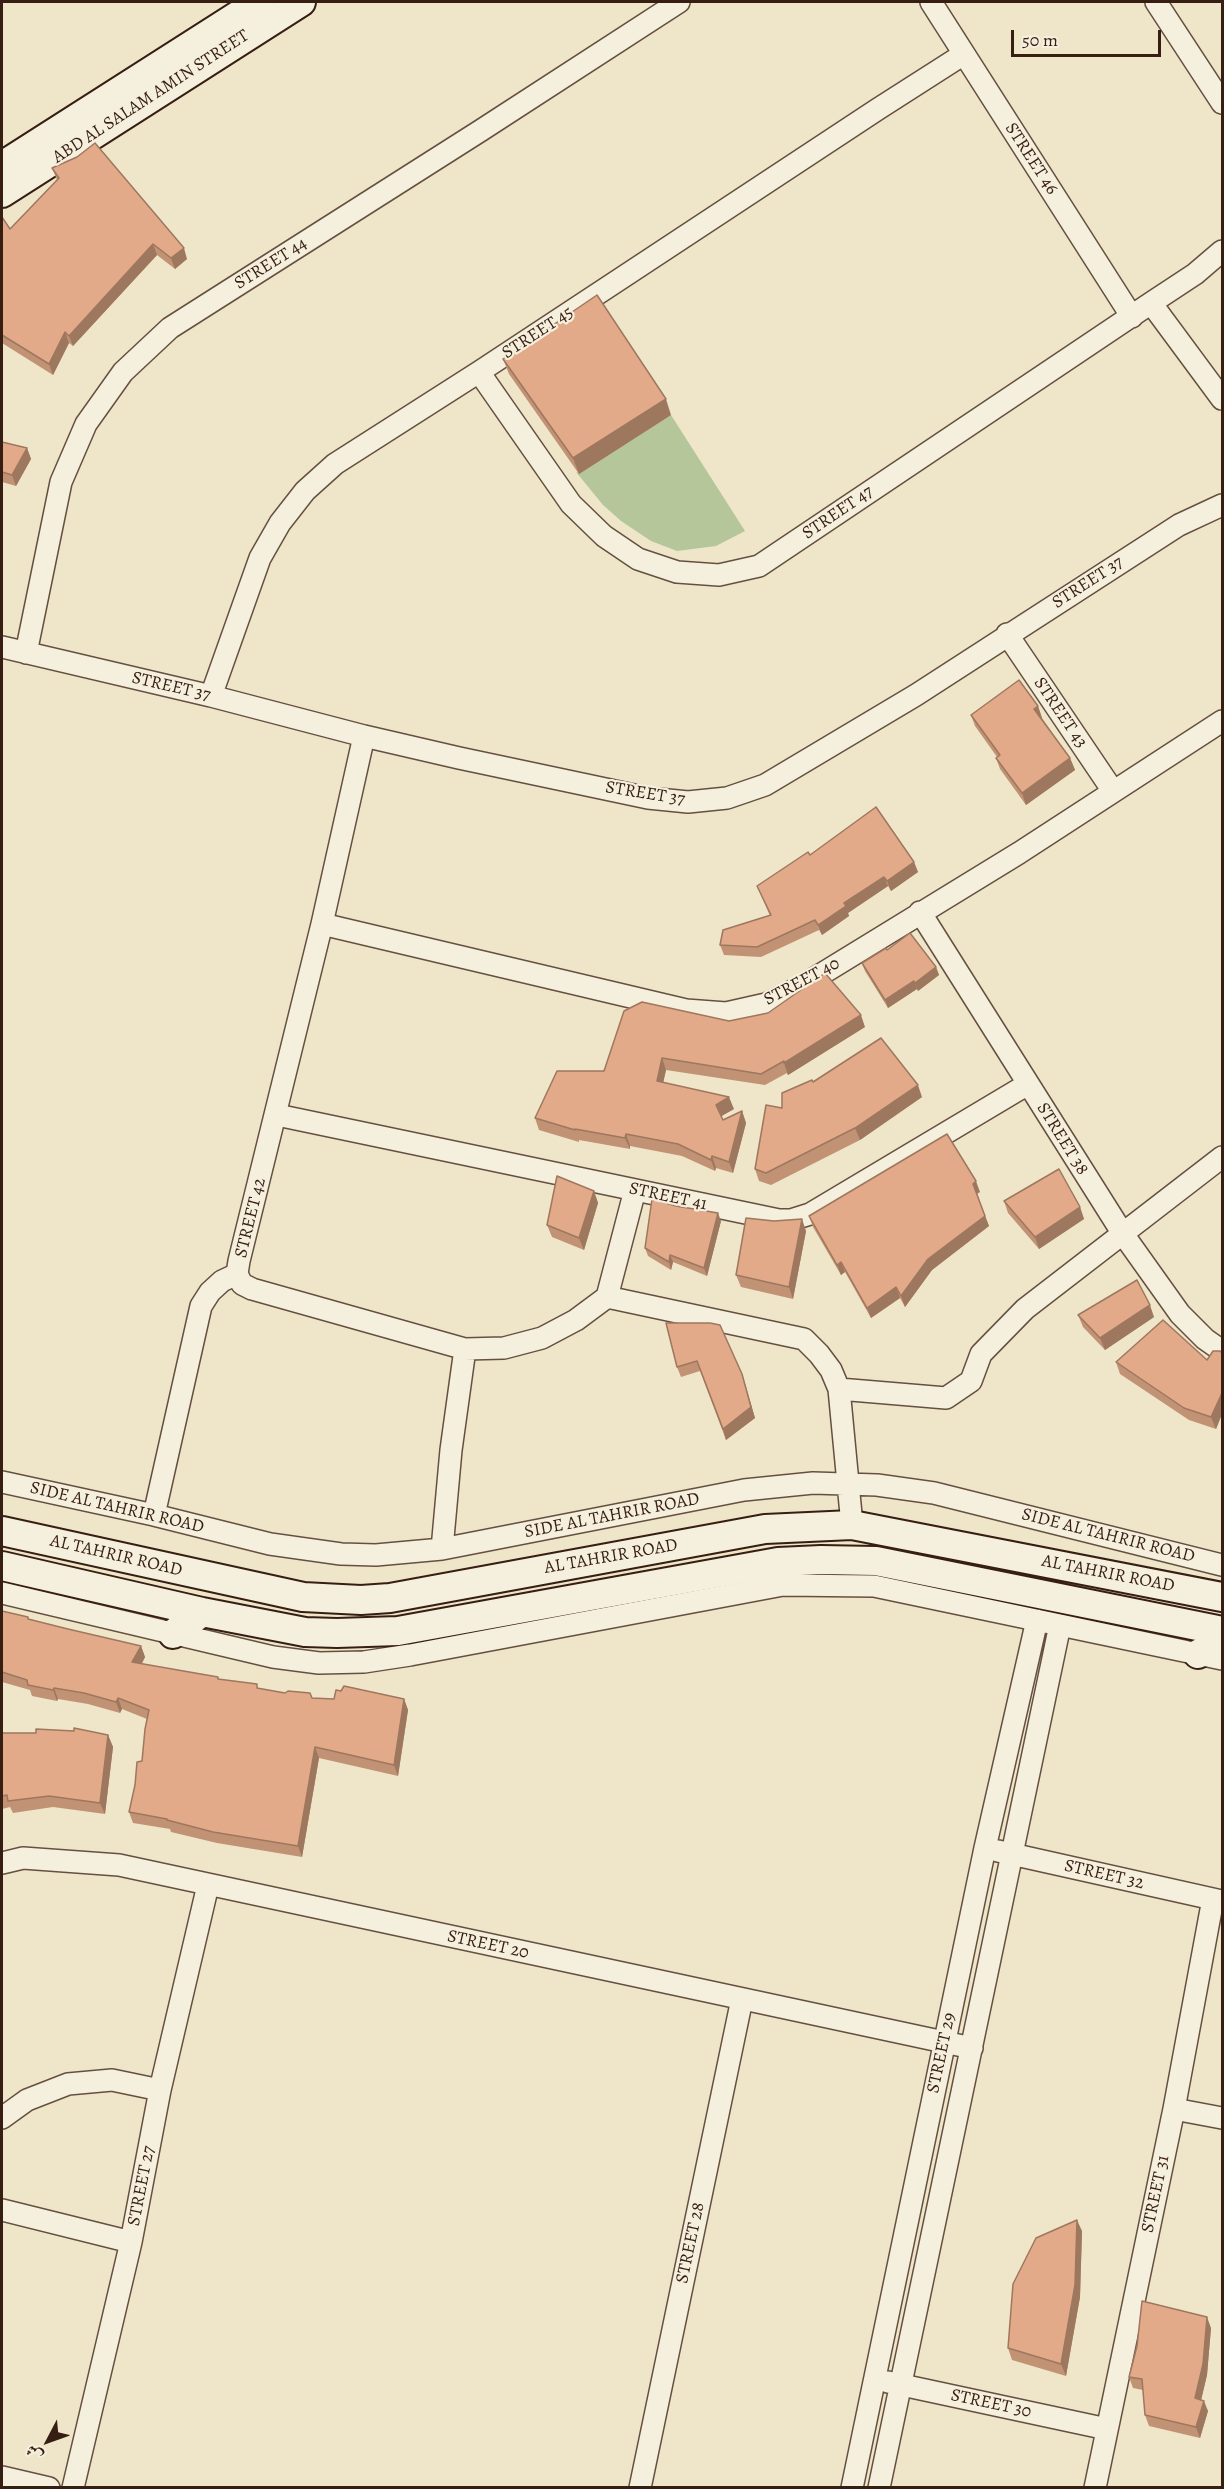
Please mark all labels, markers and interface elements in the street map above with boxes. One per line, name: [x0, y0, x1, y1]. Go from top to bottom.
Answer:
scale bar: [1014, 18, 1164, 56]
street label: ABD AL SALAM AMIN STREET: [49, 25, 253, 169]
text: 50 m: [1022, 28, 1058, 52]
street label: STREET 46: [1000, 119, 1062, 199]
street label: STREET 44: [231, 233, 311, 295]
street label: STREET 45: [498, 302, 578, 364]
street label: STREET 47: [798, 481, 878, 545]
street label: STREET 37: [1049, 552, 1127, 614]
street label: STREET 37: [130, 667, 212, 707]
street label: STREET 43: [1028, 674, 1092, 752]
street label: STREET 37: [604, 777, 686, 811]
street label: STREET 40: [760, 953, 844, 1011]
street label: STREET 38: [1031, 1099, 1093, 1179]
street label: STREET 42: [231, 1176, 271, 1260]
street label: STREET 41: [627, 1178, 709, 1216]
street label: SIDE AL TAHRIR ROAD: [28, 1477, 206, 1539]
street label: SIDE AL TAHRIR ROAD: [523, 1488, 701, 1544]
street label: SIDE AL TAHRIR ROAD: [1019, 1504, 1197, 1568]
street label: AL TAHRIR ROAD: [48, 1530, 184, 1582]
street label: AL TAHRIR ROAD: [543, 1535, 679, 1579]
street label: AL TAHRIR ROAD: [1040, 1551, 1176, 1597]
street label: STREET 32: [1062, 1855, 1146, 1895]
street label: STREET 20: [445, 1926, 531, 1964]
street label: STREET 29: [923, 2011, 961, 2095]
street label: STREET 27: [124, 2144, 160, 2228]
street label: STREET 31: [1137, 2153, 1175, 2235]
street label: STREET 28: [672, 2200, 710, 2286]
street label: STREET 30: [949, 2385, 1033, 2423]
north arrow: [18, 2411, 78, 2471]
text: ش: [21, 2440, 48, 2466]

